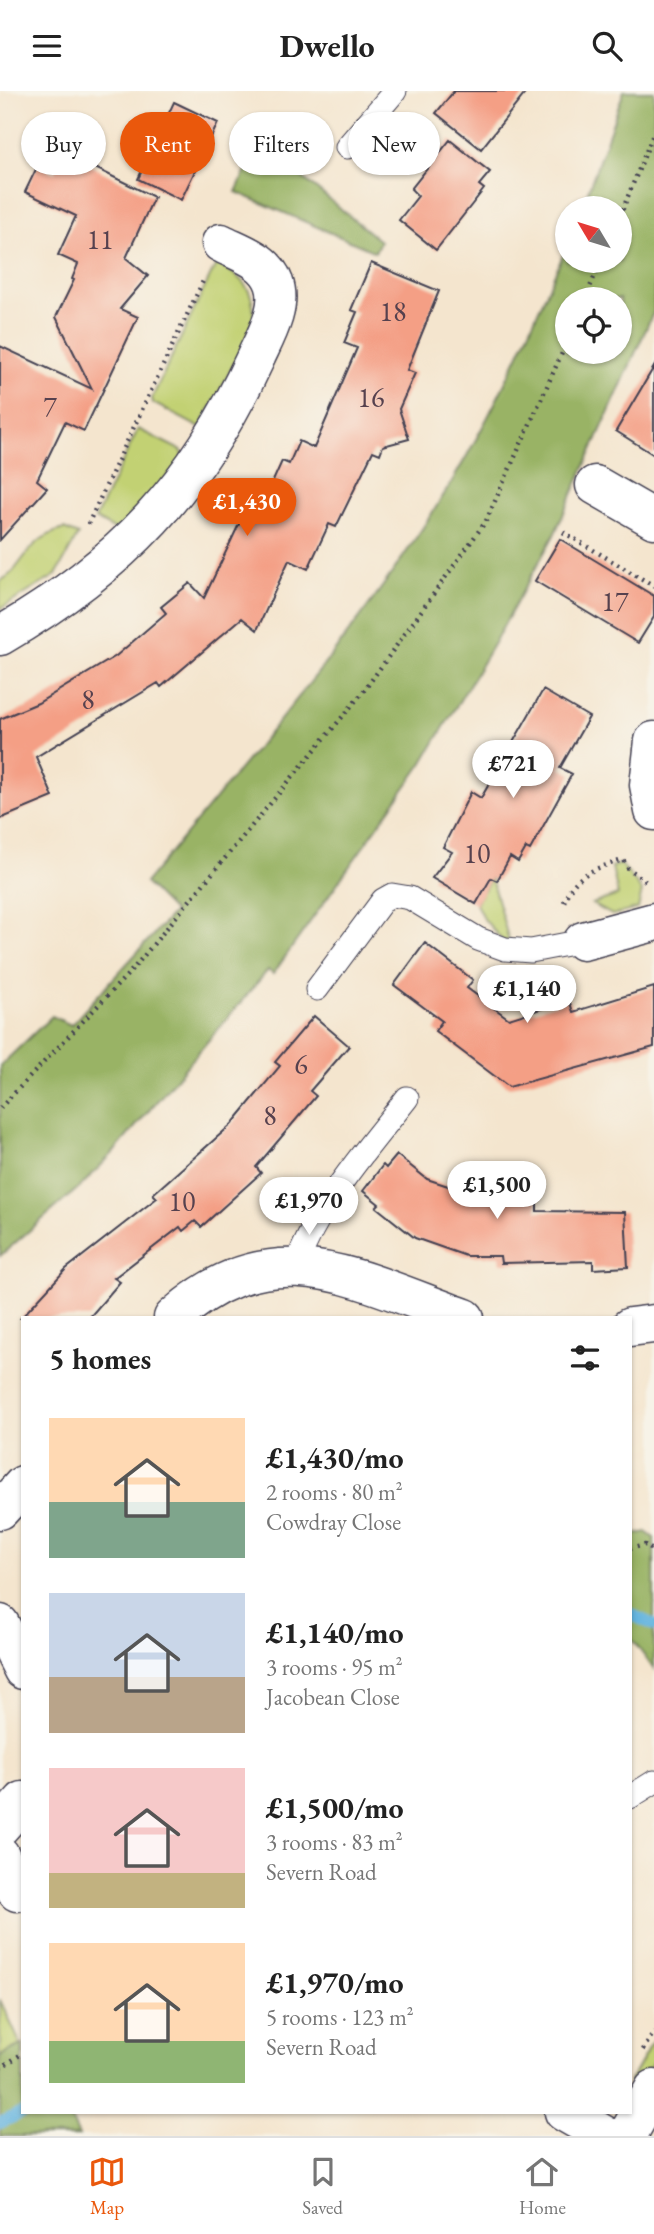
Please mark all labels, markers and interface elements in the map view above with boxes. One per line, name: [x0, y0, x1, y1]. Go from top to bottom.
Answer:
text: Dwello: [279, 25, 375, 67]
icon: menu: [28, 27, 66, 65]
icon: search: [588, 27, 626, 65]
chip: Buy: [21, 112, 106, 175]
chip: Rent: [120, 112, 215, 175]
chip: Filters: [229, 112, 334, 175]
chip: New: [348, 112, 440, 175]
north arrow: [555, 196, 632, 273]
map controls: [555, 196, 632, 364]
house number: 11: [87, 221, 113, 257]
button: locate: [555, 287, 632, 364]
house number: 18: [380, 293, 406, 329]
house number: 16: [358, 379, 384, 415]
house number: 7: [43, 388, 57, 424]
pin: £1,430: [190, 479, 304, 538]
text: £1,430: [213, 486, 281, 516]
house number: 17: [602, 583, 629, 619]
house number: 8: [81, 681, 95, 717]
pin: £721: [472, 741, 554, 800]
text: £721: [488, 748, 538, 778]
house number: 10: [464, 835, 490, 871]
pin: £1,140: [470, 965, 584, 1025]
text: £1,140: [493, 973, 561, 1003]
house number: 6: [294, 1046, 308, 1082]
house number: 8: [263, 1097, 277, 1133]
pin: £1,500: [440, 1161, 554, 1221]
text: £1,500: [463, 1169, 531, 1199]
pin: £1,970: [252, 1177, 366, 1237]
house number: 10: [169, 1183, 195, 1219]
text: £1,970: [275, 1185, 343, 1215]
text: 5 homes: [49, 1339, 151, 1378]
icon: filters: [566, 1339, 604, 1377]
text: £1,430/mo: [266, 1438, 404, 1477]
icon: home: [105, 1446, 189, 1530]
text: 2 rooms · 80 m²: [266, 1477, 403, 1507]
text: Cowdray Close: [266, 1507, 401, 1537]
text: £1,140/mo: [266, 1613, 404, 1652]
icon: home: [105, 1621, 189, 1705]
text: 3 rooms · 95 m²: [266, 1652, 403, 1682]
text: Jacobean Close: [266, 1682, 400, 1712]
text: £1,500/mo: [266, 1788, 404, 1827]
icon: home: [105, 1796, 189, 1880]
text: 3 rooms · 83 m²: [266, 1827, 403, 1857]
text: Severn Road: [266, 1857, 377, 1887]
text: £1,970/mo: [266, 1963, 404, 2002]
icon: home: [105, 1971, 189, 2055]
text: 5 rooms · 123 m²: [266, 2002, 414, 2032]
text: Severn Road: [266, 2032, 377, 2062]
tab: Map: [88, 2153, 126, 2220]
tab: Saved: [302, 2153, 343, 2220]
tab: Home: [519, 2153, 566, 2220]

